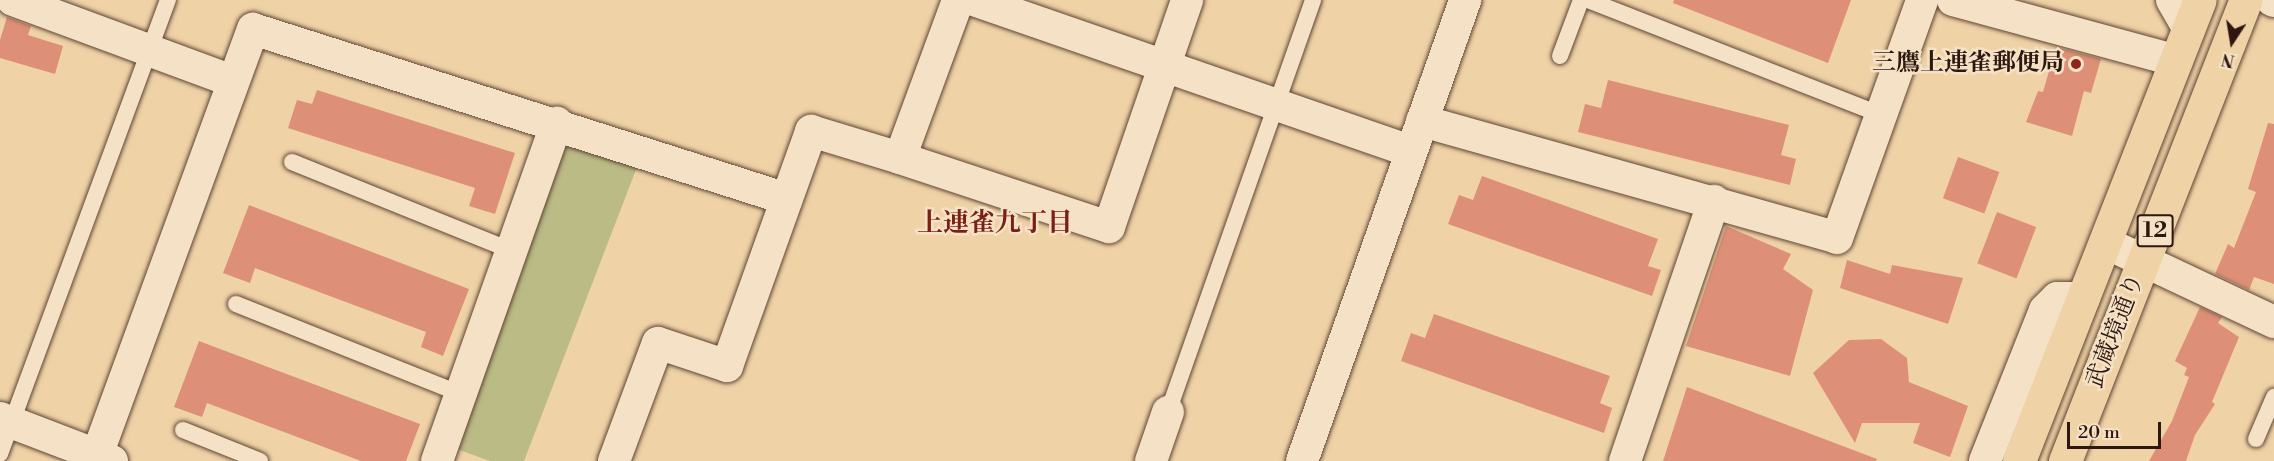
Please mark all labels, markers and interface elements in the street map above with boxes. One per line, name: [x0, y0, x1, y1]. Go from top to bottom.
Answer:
north arrow: [2202, 12, 2262, 72]
text: N: [2220, 49, 2237, 71]
place label: 三鷹上連雀郵便局: [1872, 50, 2064, 78]
marker: 三鷹上連雀郵便局: [2069, 57, 2083, 71]
district label: 上連雀九丁目: [917, 208, 1073, 240]
road number: 12: [2136, 212, 2174, 250]
street label: 武蔵境通り: [2081, 270, 2151, 392]
scale bar: [2070, 410, 2164, 448]
text: 20 m: [2078, 421, 2120, 444]

